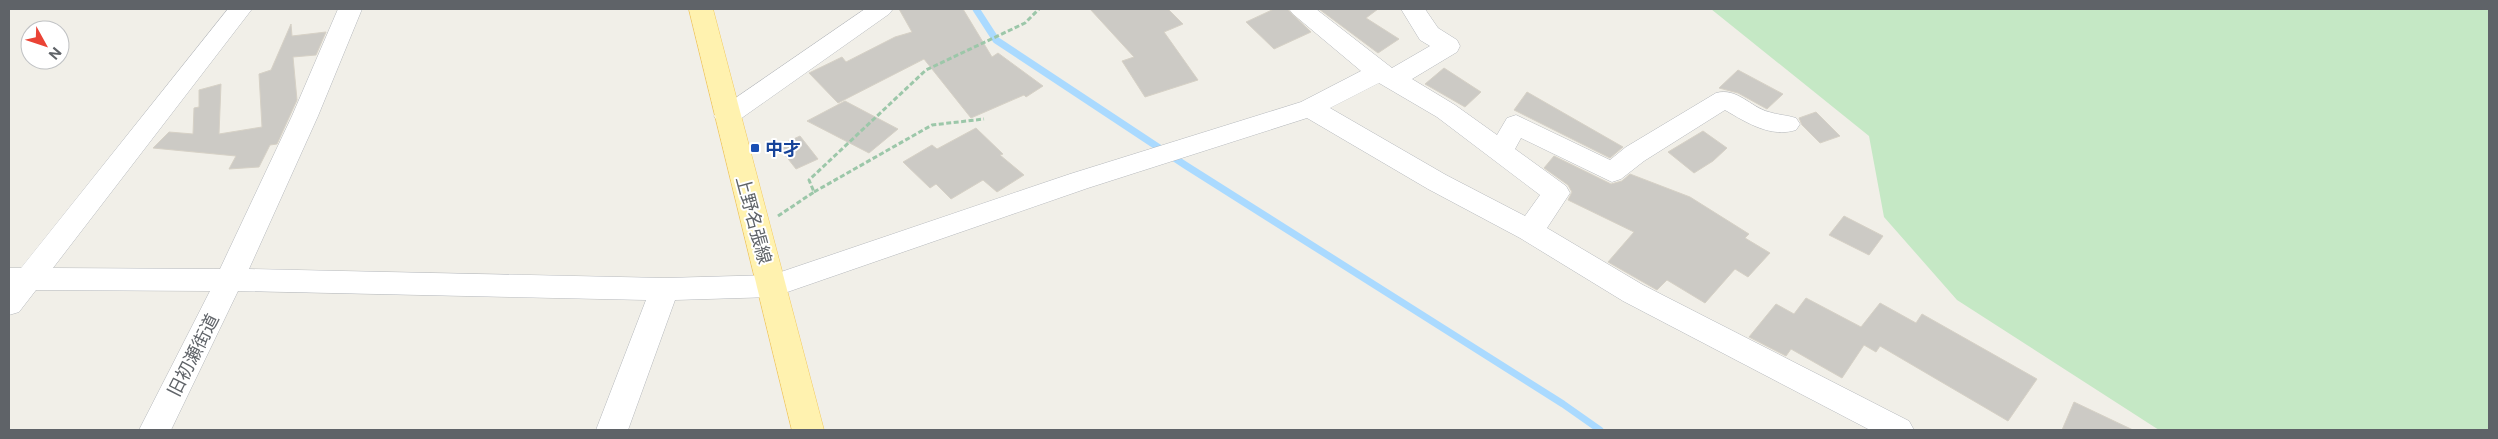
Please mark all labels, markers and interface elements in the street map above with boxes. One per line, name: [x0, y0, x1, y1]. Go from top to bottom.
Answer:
north arrow: [20, 20, 70, 70]
text: N: [45, 44, 65, 63]
place label: 中才: [765, 138, 801, 159]
marker: 中才: [749, 142, 761, 154]
street label: 上野名張線: [732, 174, 776, 266]
street label: 旧初瀬街道: [163, 310, 223, 400]

